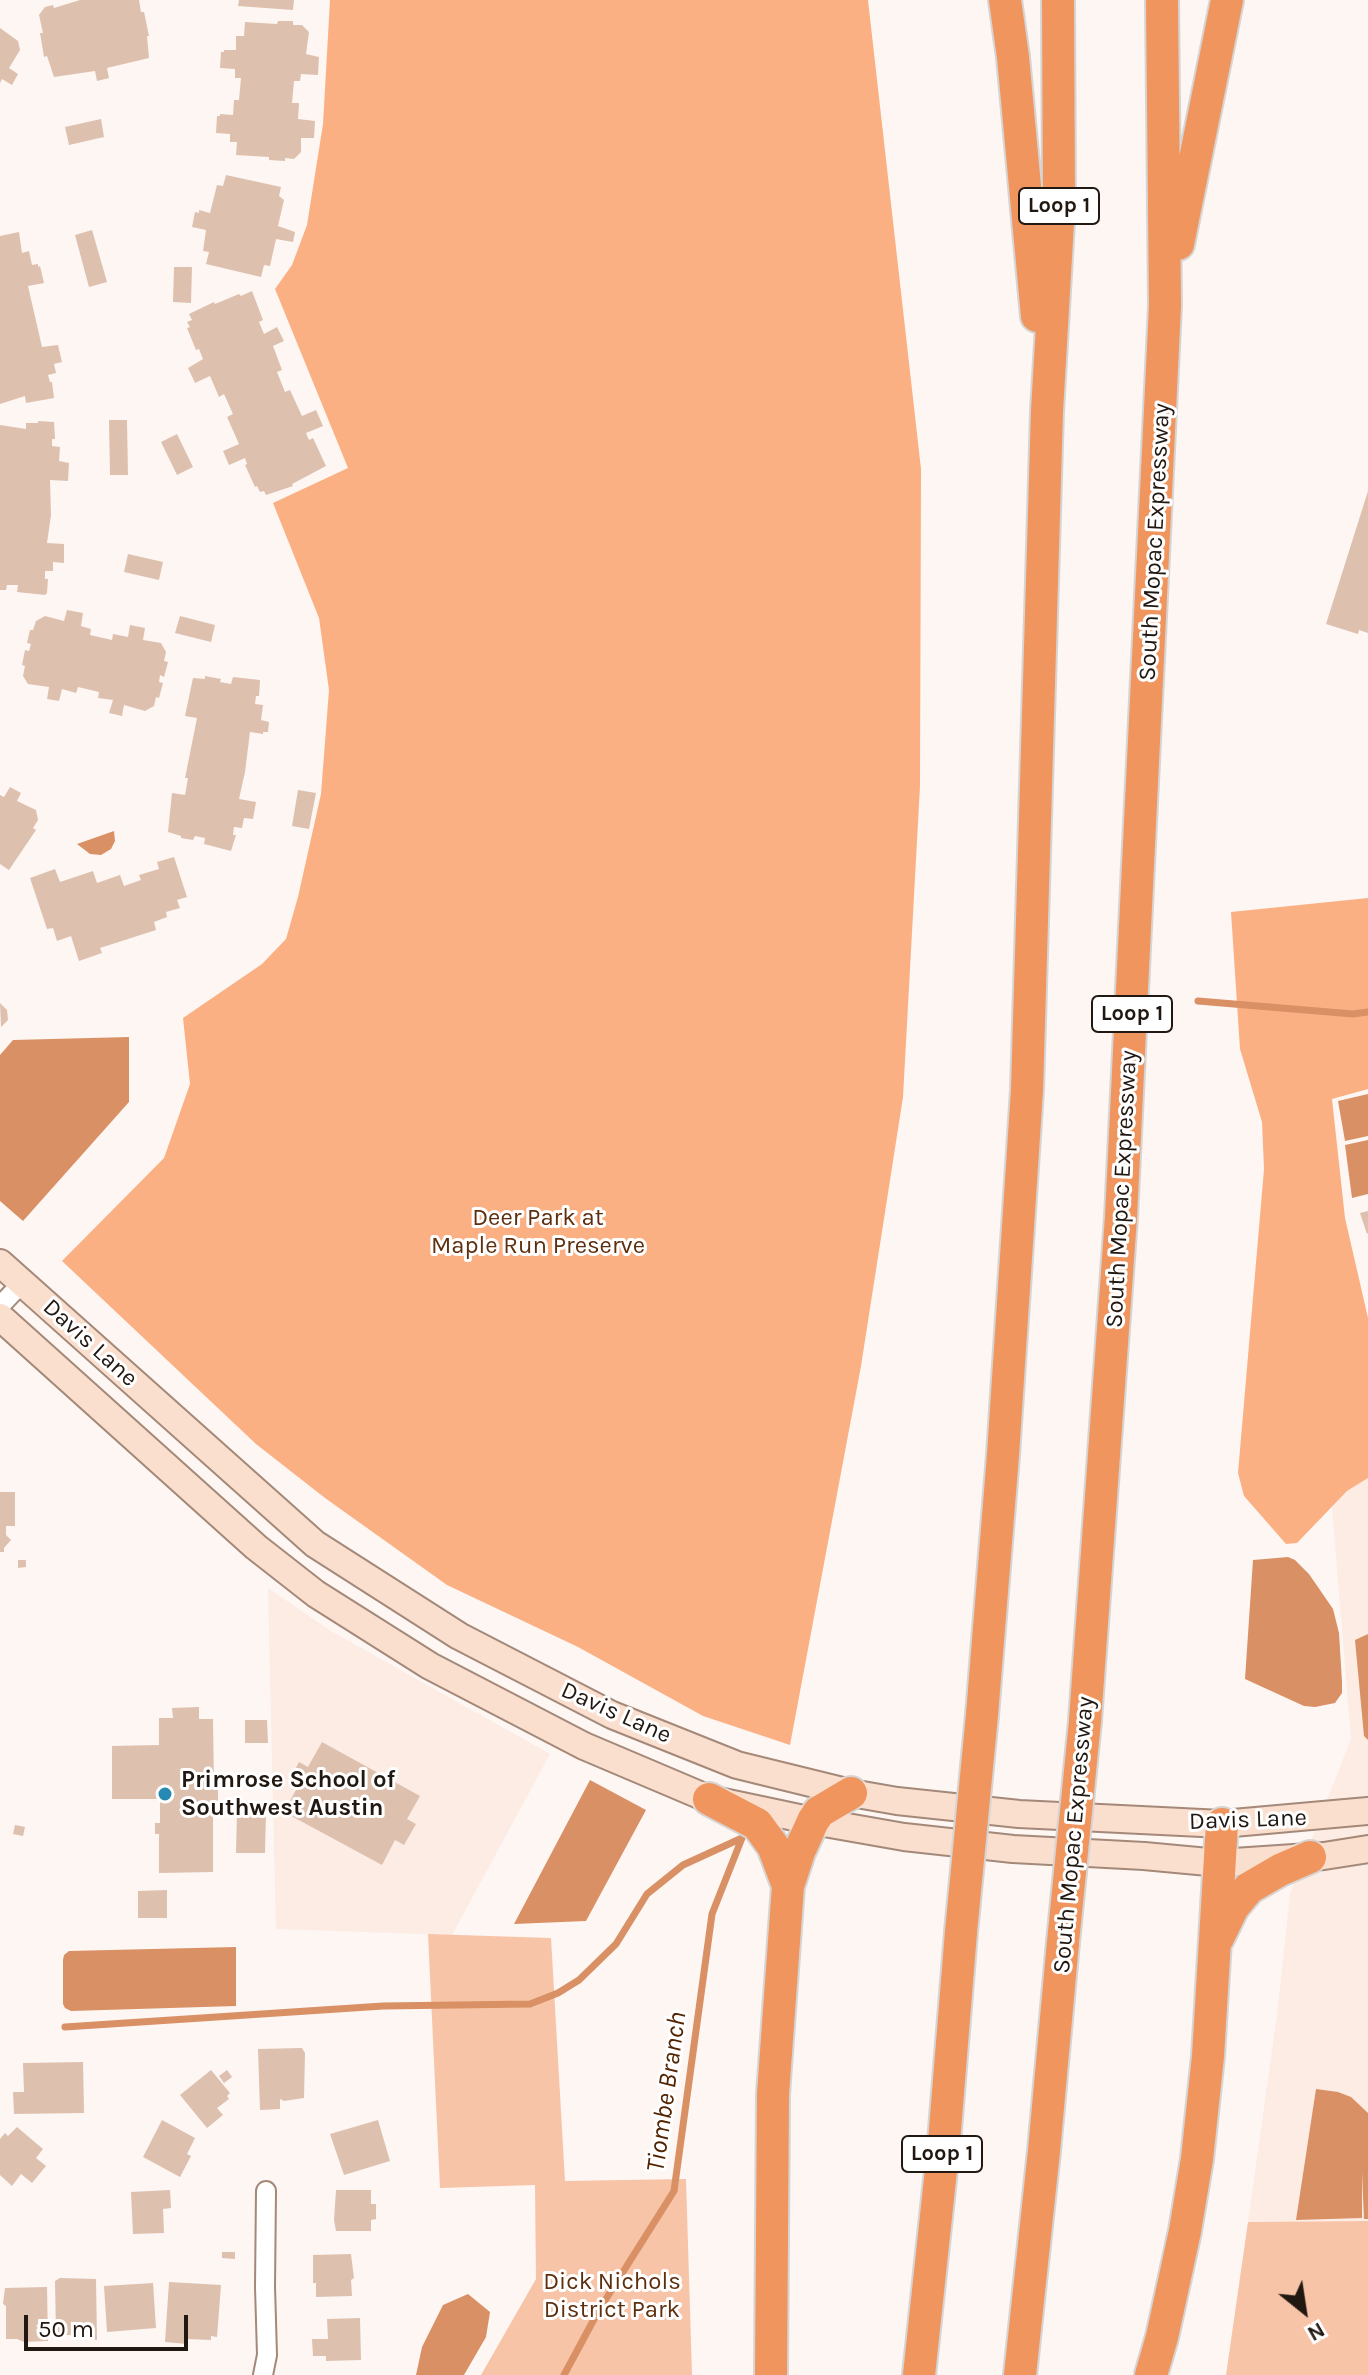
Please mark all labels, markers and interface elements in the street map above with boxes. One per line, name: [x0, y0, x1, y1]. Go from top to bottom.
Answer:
road number: Loop 1: [1019, 188, 1099, 224]
street label: South Mopac Expressway: [1133, 402, 1177, 682]
road number: Loop 1: [1092, 996, 1172, 1032]
street label: South Mopac Expressway: [1100, 1049, 1144, 1329]
park label: Deer Park at Maple Run Preserve: [431, 1204, 645, 1260]
street label: Davis Lane: [37, 1293, 143, 1393]
street label: Davis Lane: [556, 1676, 676, 1750]
street label: South Mopac Expressway: [1048, 1695, 1100, 1975]
place label: Primrose School of Southwest Austin: [181, 1766, 395, 1822]
marker: Primrose School of Southwest Austin: [156, 1785, 174, 1803]
street label: Davis Lane: [1189, 1804, 1307, 1836]
water label: Tiombe Branch: [640, 2010, 694, 2174]
road number: Loop 1: [902, 2136, 982, 2172]
park label: Dick Nichols District Park: [543, 2268, 681, 2324]
north arrow: [1264, 2271, 1344, 2351]
scale bar: [28, 2299, 192, 2349]
text: 50 m: [38, 2315, 94, 2343]
text: N: [1303, 2317, 1329, 2347]

